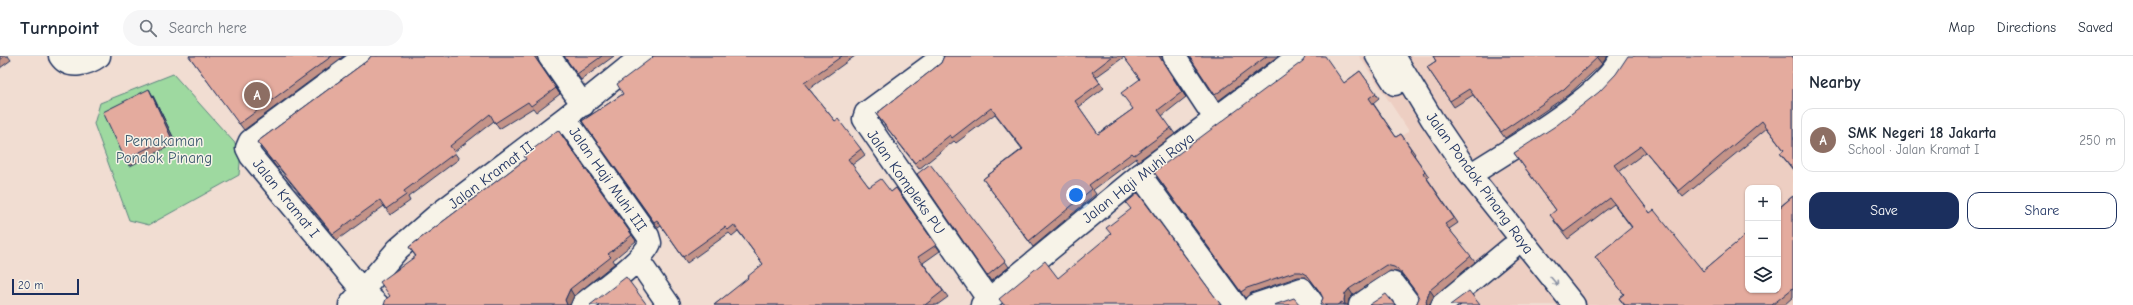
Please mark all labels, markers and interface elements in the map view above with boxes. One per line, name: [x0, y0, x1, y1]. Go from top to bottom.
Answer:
search box: [123, 10, 403, 46]
text: Turnpoint: [20, 17, 99, 39]
icon: search: [137, 17, 159, 39]
text: Search here: [169, 19, 247, 37]
text: Map: [1948, 19, 1975, 36]
text: Directions: [1997, 19, 2056, 36]
text: Saved: [2078, 19, 2113, 36]
text: Nearby: [1809, 73, 1860, 92]
pin: A: [244, 80, 270, 110]
street label: Jalan Pondok Pinang Raya: [1422, 109, 1538, 257]
street label: Jalan Haji Muhi III: [565, 123, 651, 235]
text: SMK Negeri 18 Jakarta: [1848, 124, 1996, 142]
street label: Jalan Kompleks PU: [863, 126, 949, 238]
street label: Jalan Haji Muhi Raya: [1079, 129, 1197, 227]
park label: Pemakaman Pondok Pinang: [116, 132, 212, 167]
text: A: [1819, 133, 1827, 148]
text: 250 m: [2079, 133, 2116, 148]
street label: Jalan Kramat II: [445, 137, 537, 213]
text: School · Jalan Kramat I: [1848, 142, 1979, 157]
street label: Jalan Kramat I: [249, 155, 323, 241]
your location: [1066, 185, 1086, 205]
map controls: [1745, 185, 1781, 293]
button: +: [1745, 185, 1781, 221]
button: Save: [1809, 192, 1959, 229]
button: Share: [1967, 192, 2117, 229]
button: −: [1745, 221, 1781, 257]
button: layers: [1745, 257, 1781, 293]
one-way arrow: [1550, 276, 1559, 287]
scale bar: [12, 277, 79, 296]
text: 20 m: [18, 279, 43, 292]

